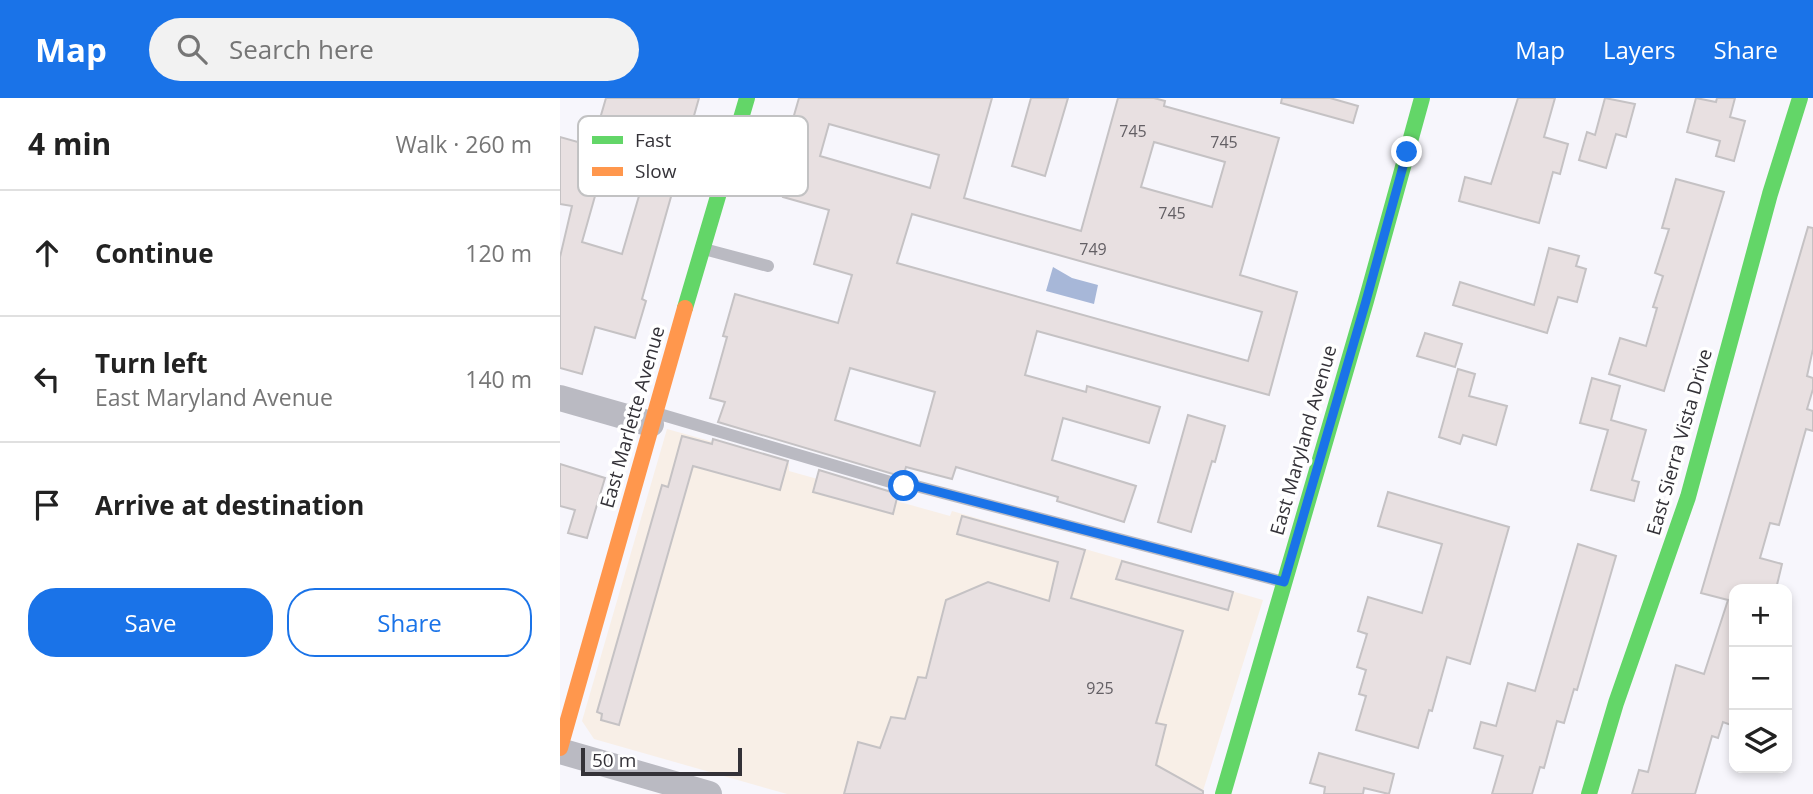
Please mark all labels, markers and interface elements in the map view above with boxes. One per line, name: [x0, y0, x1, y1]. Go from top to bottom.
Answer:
search box: [149, 18, 639, 81]
text: Map: [35, 27, 107, 72]
icon: search: [173, 30, 211, 68]
text: Search here: [229, 31, 374, 67]
text: Map: [1515, 33, 1565, 66]
text: Layers: [1603, 33, 1676, 66]
text: Share: [1714, 33, 1778, 66]
legend: [578, 116, 808, 196]
house number: 745: [1119, 120, 1147, 142]
text: 4 min: [28, 123, 111, 164]
text: Fast: [635, 127, 671, 153]
text: Walk · 260 m: [395, 128, 532, 160]
house number: 745: [1210, 131, 1238, 153]
route end: [1391, 136, 1422, 167]
text: Slow: [635, 158, 677, 184]
house number: 745: [1158, 202, 1186, 224]
icon: ahead: [28, 234, 66, 272]
text: Continue: [95, 235, 214, 271]
text: 120 m: [465, 237, 532, 269]
house number: 749: [1079, 238, 1107, 260]
street label: East Marlette Avenue: [594, 323, 670, 511]
street label: East Maryland Avenue: [1263, 342, 1343, 538]
text: Turn left: [95, 345, 207, 381]
street label: East Sierra Vista Drive: [1640, 346, 1718, 538]
icon: left: [28, 360, 66, 398]
text: 140 m: [465, 363, 532, 395]
text: East Maryland Avenue: [95, 381, 333, 413]
route start: [888, 470, 919, 501]
icon: arrive: [28, 486, 66, 524]
text: Arrive at destination: [95, 487, 364, 523]
map controls: [1729, 584, 1792, 773]
button: +: [1729, 584, 1792, 647]
button: Save: [28, 588, 273, 657]
button: Share: [287, 588, 532, 657]
button: −: [1729, 647, 1792, 710]
house number: 925: [1086, 677, 1114, 699]
button: layers: [1729, 710, 1792, 773]
scale bar: [581, 745, 742, 777]
text: 50 m: [592, 747, 636, 773]

